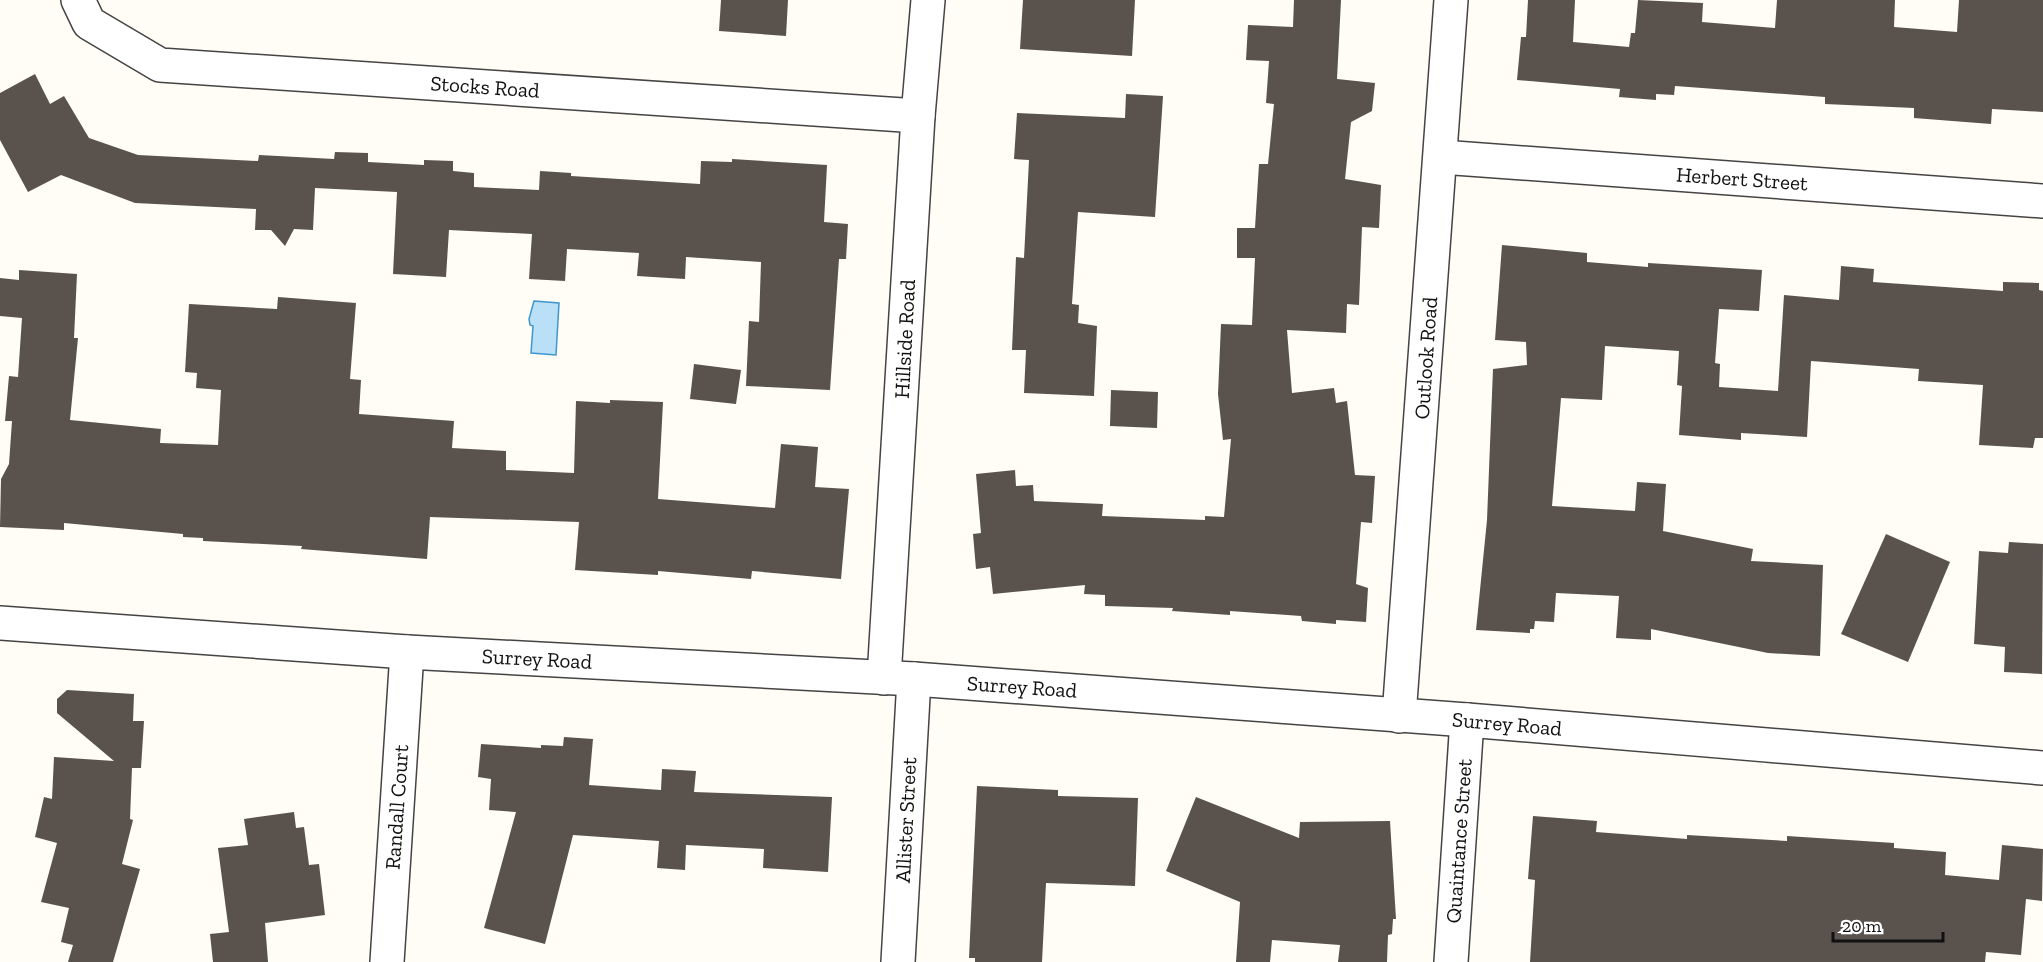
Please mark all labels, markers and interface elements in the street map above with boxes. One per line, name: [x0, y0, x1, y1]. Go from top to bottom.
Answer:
street label: Stocks Road: [430, 70, 541, 103]
street label: Herbert Street: [1675, 161, 1809, 196]
street label: Hillside Road: [889, 278, 920, 399]
street label: Outlook Road: [1409, 295, 1442, 420]
street label: Surrey Road: [481, 643, 593, 674]
street label: Surrey Road: [966, 670, 1078, 703]
street label: Surrey Road: [1451, 706, 1564, 741]
street label: Randall Court: [380, 743, 413, 870]
street label: Allister Street: [890, 756, 921, 884]
street label: Quaintance Street: [1440, 758, 1477, 924]
scale bar: [1833, 905, 1942, 943]
text: 20 m: [1842, 915, 1882, 937]

